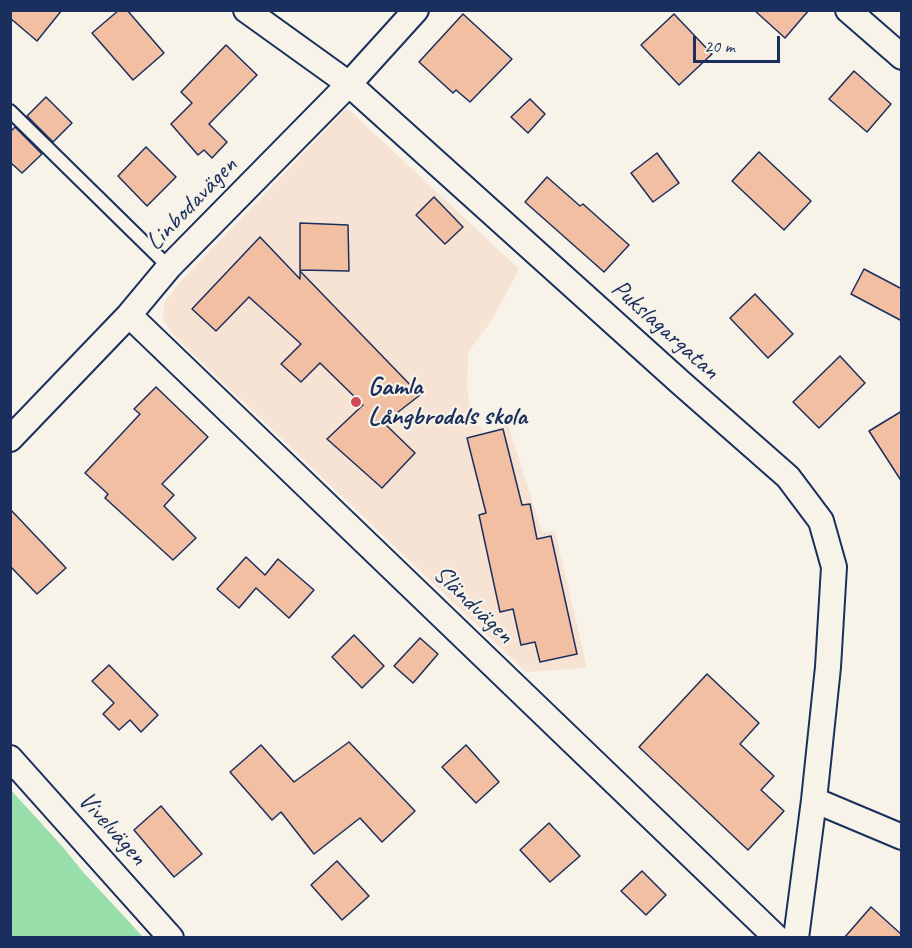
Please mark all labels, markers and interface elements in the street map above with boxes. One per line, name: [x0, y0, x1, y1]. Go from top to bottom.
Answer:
scale bar: [696, 24, 783, 62]
text: 20 m: [704, 35, 735, 57]
street label: Linbodavägen: [140, 151, 244, 257]
street label: Pukslagargatan: [604, 273, 726, 387]
place label: Gamla Långbrodals skola: [368, 371, 527, 432]
marker: Gamla Långbrodals skola: [349, 395, 363, 409]
street label: Sländvägen: [426, 559, 520, 651]
street label: Vivelvägen: [71, 786, 153, 872]

